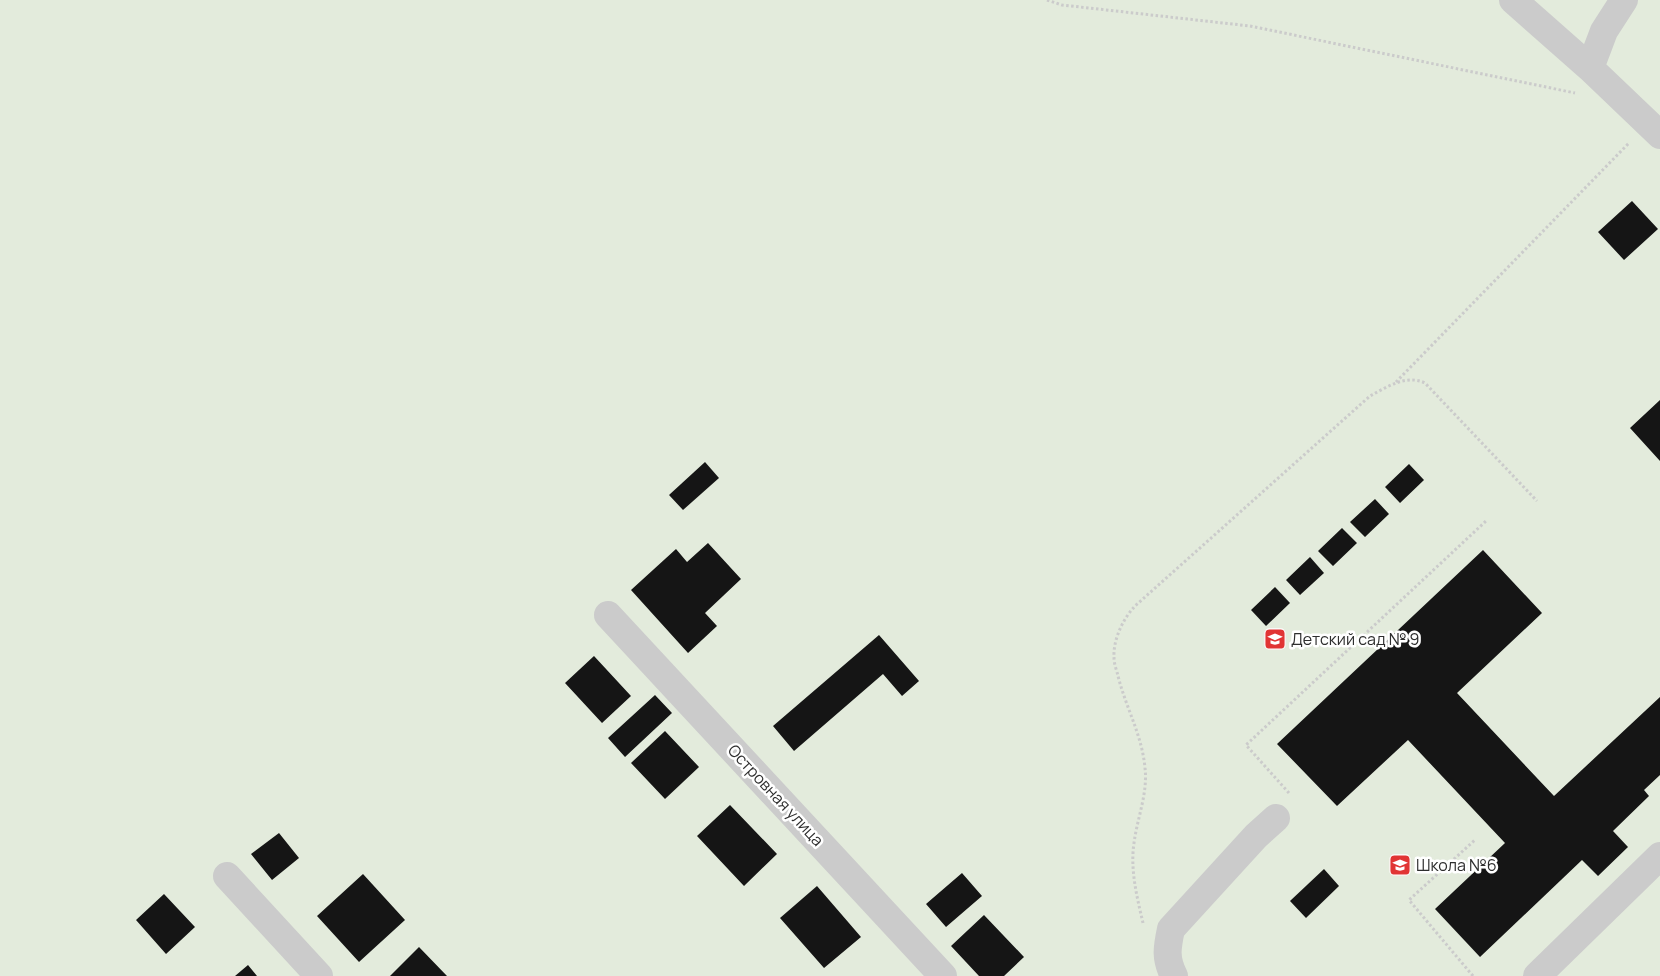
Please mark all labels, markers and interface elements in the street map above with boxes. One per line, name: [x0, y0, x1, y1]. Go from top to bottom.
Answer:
school or university icon: Детский сад № 9: [1263, 627, 1287, 651]
place label: Детский сад № 9: [1291, 628, 1420, 650]
street label: Островная улица: [723, 739, 829, 851]
school or university icon: Школа №6: [1388, 853, 1412, 877]
place label: Школа №6: [1416, 854, 1497, 876]

